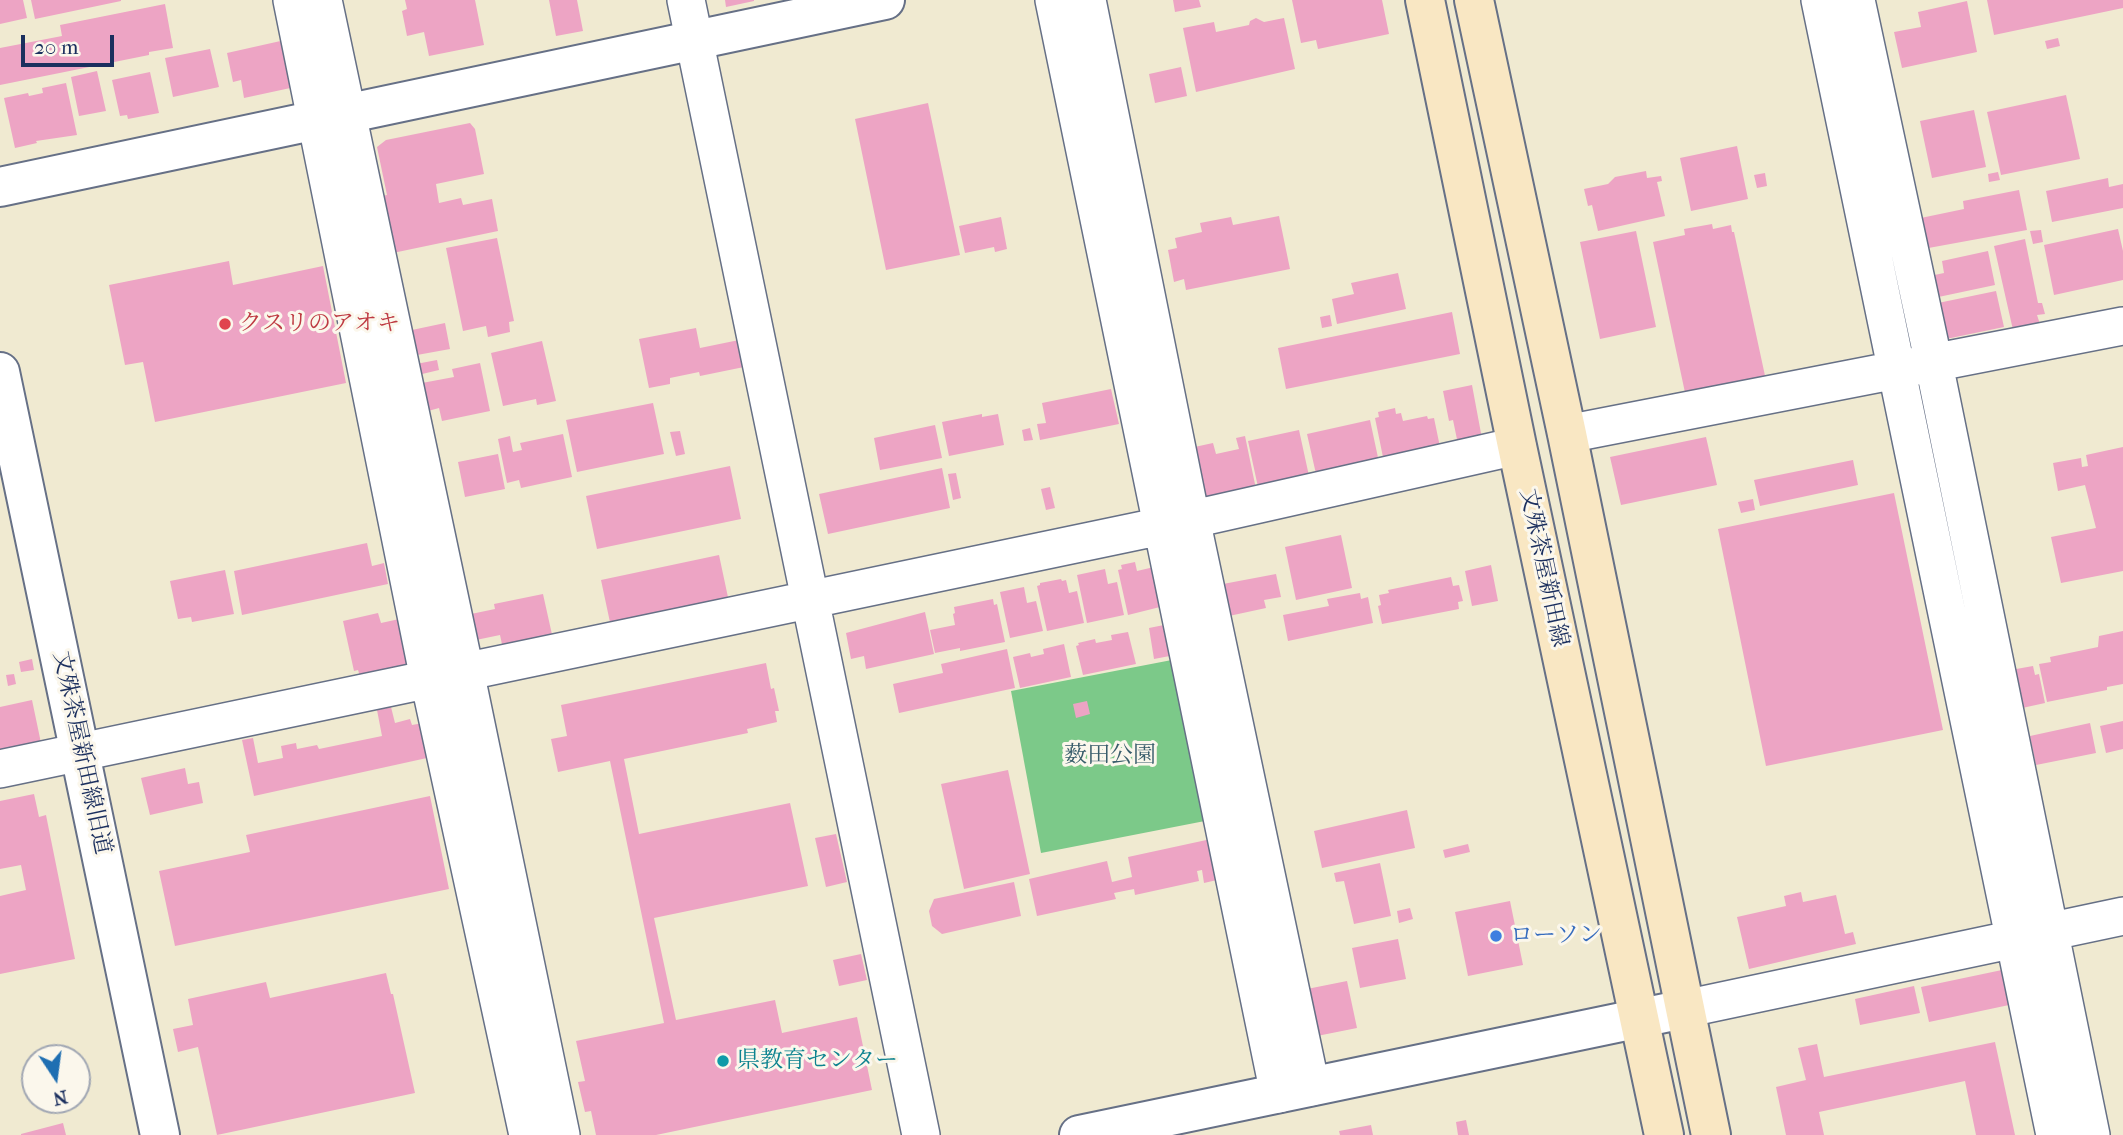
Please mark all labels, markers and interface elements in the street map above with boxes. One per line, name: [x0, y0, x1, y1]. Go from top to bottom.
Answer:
scale bar: [24, 21, 117, 65]
text: 20 m: [34, 35, 78, 59]
place label: クスリのアオキ: [239, 310, 400, 338]
marker: クスリのアオキ: [217, 316, 233, 332]
street label: 文殊茶屋新田線: [1513, 486, 1573, 650]
street label: 文殊茶屋新田線旧道: [46, 649, 116, 857]
park label: 薮田公園: [1064, 742, 1156, 770]
place label: ローソン: [1510, 922, 1602, 950]
marker: ローソン: [1488, 928, 1504, 944]
north arrow: [21, 1044, 91, 1114]
place label: 県教育センター: [737, 1047, 898, 1075]
marker: 県教育センター: [715, 1053, 731, 1069]
text: N: [51, 1085, 70, 1110]

